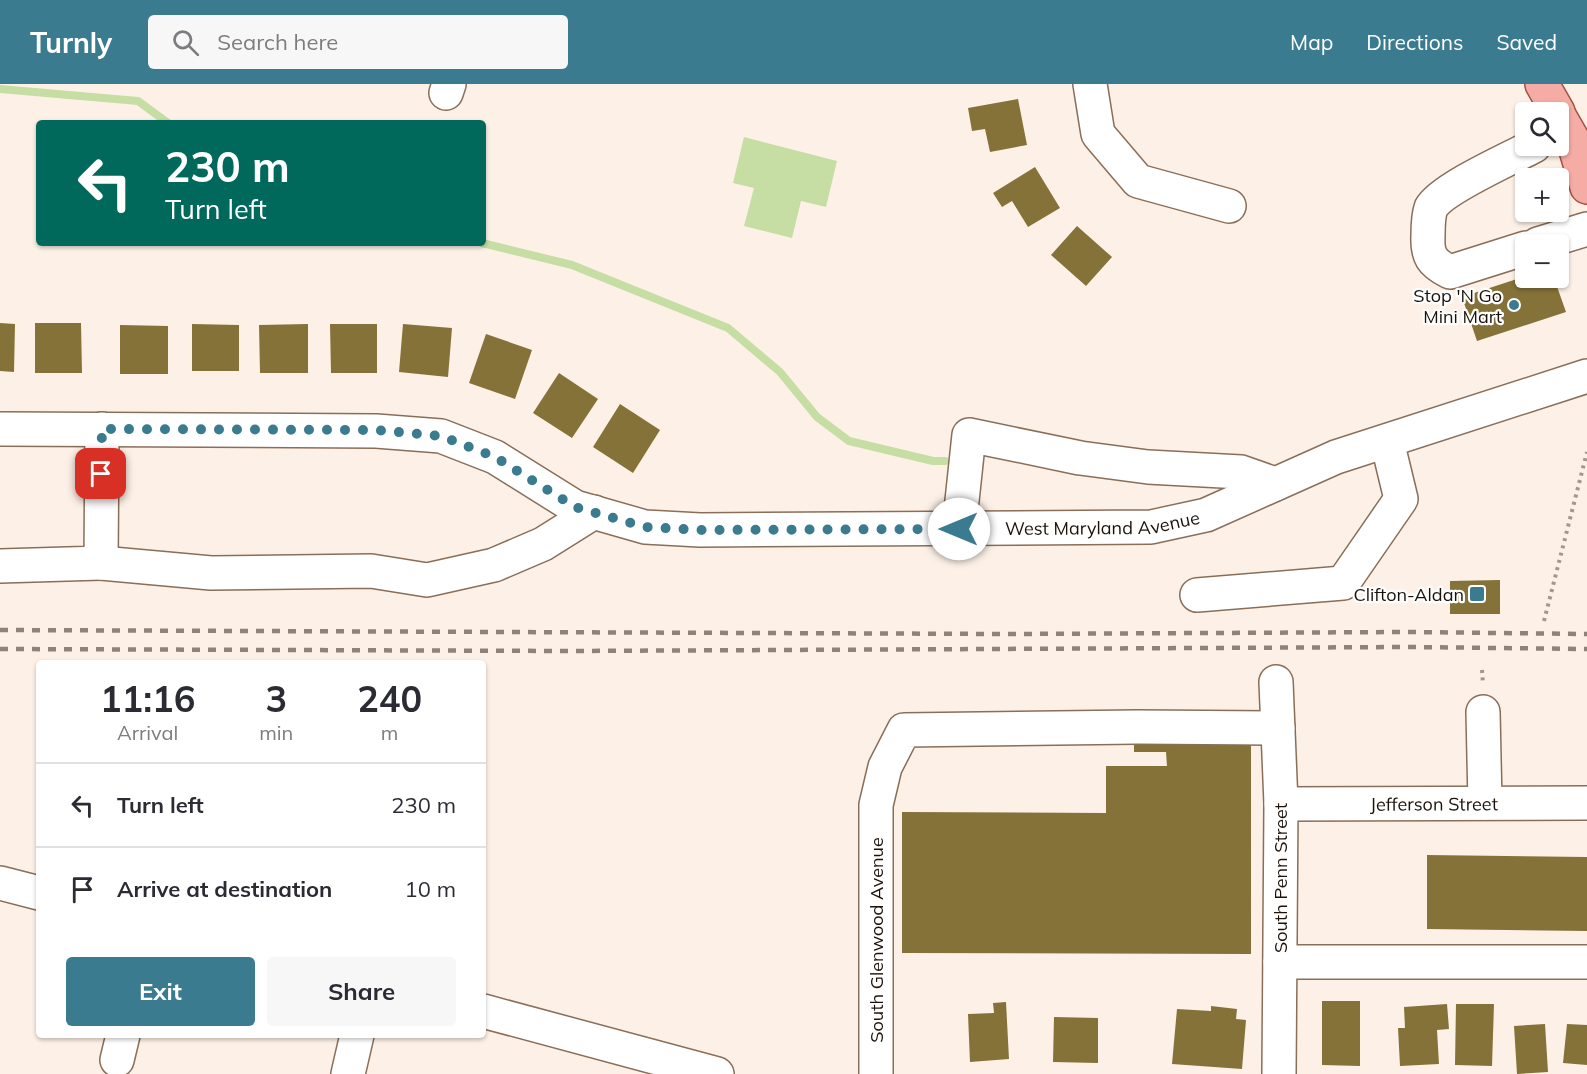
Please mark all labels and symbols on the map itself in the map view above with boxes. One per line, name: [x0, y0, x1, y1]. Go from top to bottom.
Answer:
place label: Stop 'N Go Mini Mart: [1413, 284, 1502, 328]
marker: Stop 'N Go Mini Mart: [1507, 298, 1521, 312]
pin: [75, 448, 126, 499]
position arrow: [927, 497, 991, 561]
street label: West Maryland Avenue: [1005, 505, 1202, 539]
place label: Clifton-Aldan: [1353, 583, 1464, 606]
marker: Clifton-Aldan: [1468, 585, 1486, 603]
street label: Jefferson Street: [1370, 792, 1498, 815]
street label: South Penn Street: [1269, 803, 1292, 953]
street label: South Glenwood Avenue: [865, 837, 888, 1043]

